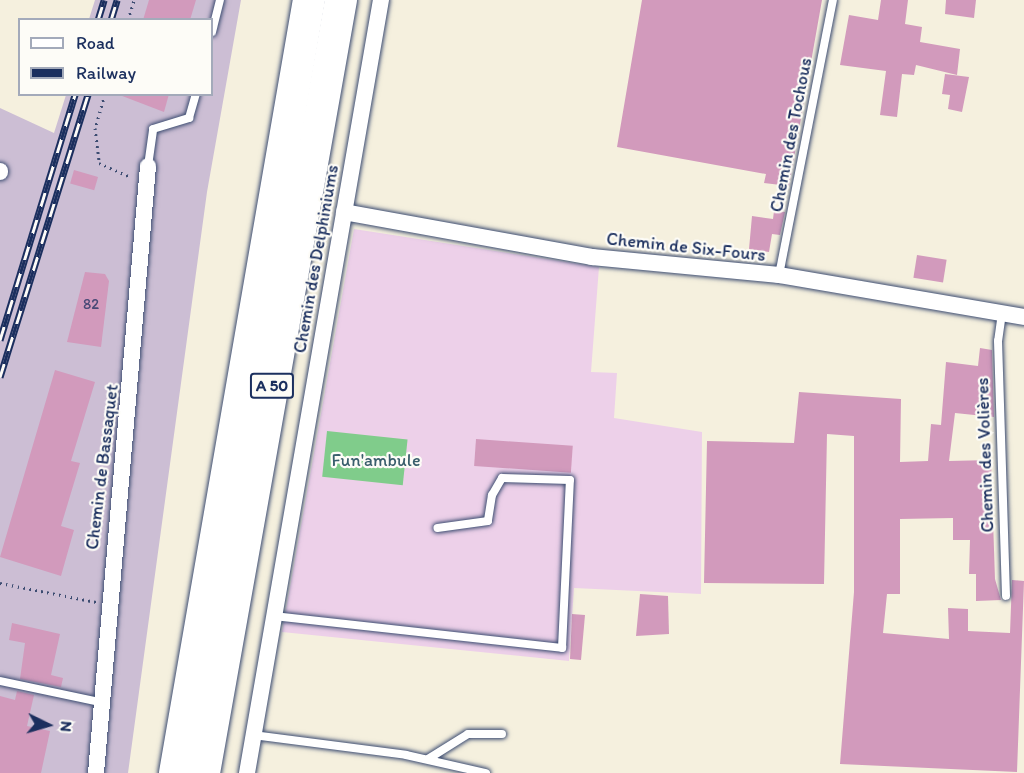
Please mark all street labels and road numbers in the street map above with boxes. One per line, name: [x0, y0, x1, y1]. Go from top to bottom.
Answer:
street label: Chemin des Tochous: [766, 56, 816, 214]
street label: Chemin des Delphiniums: [289, 164, 343, 354]
street label: Chemin de Six-Fours: [605, 228, 767, 266]
road number: A 50: [250, 373, 294, 399]
street label: Chemin des Volières: [972, 377, 998, 533]
street label: Chemin de Bassaquet: [81, 383, 123, 551]

